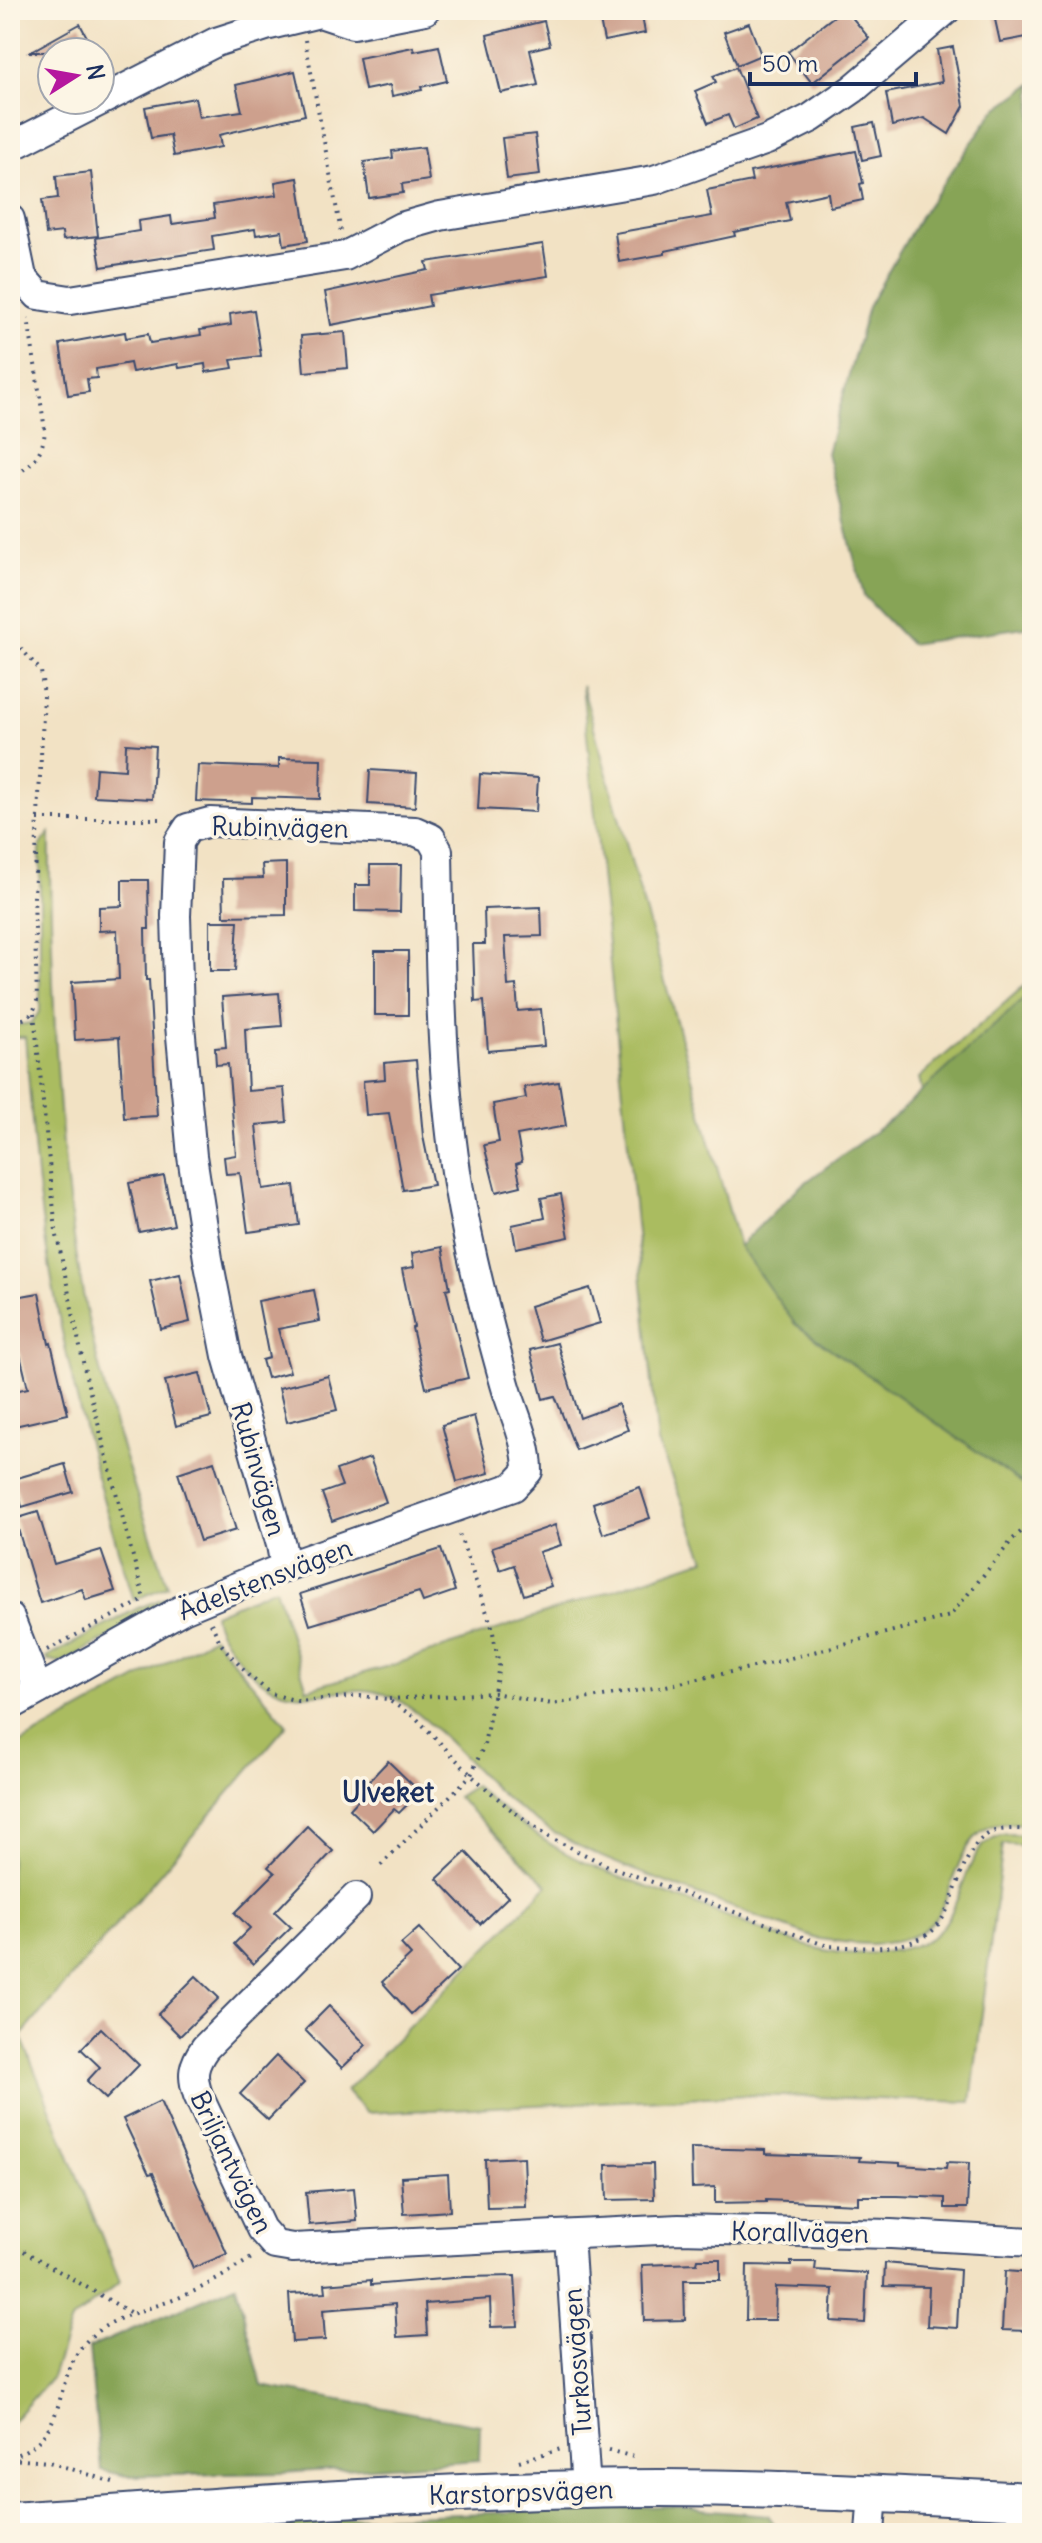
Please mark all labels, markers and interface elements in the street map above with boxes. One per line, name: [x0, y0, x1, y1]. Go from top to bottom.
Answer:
north arrow: [36, 36, 116, 116]
scale bar: [750, 36, 916, 86]
text: 50 m: [762, 48, 818, 78]
text: N: [80, 62, 111, 82]
street label: Rubinvägen: [211, 809, 349, 845]
street label: Rubinvägen: [224, 1398, 294, 1540]
street label: Ädelstensvägen: [173, 1531, 357, 1627]
district label: Ulveket: [342, 1774, 435, 1810]
street label: Briljantvägen: [183, 2085, 281, 2239]
street label: Korallvägen: [731, 2214, 869, 2250]
street label: Turkosvägen: [555, 2287, 599, 2437]
street label: Karstorpsvägen: [428, 2472, 614, 2512]

